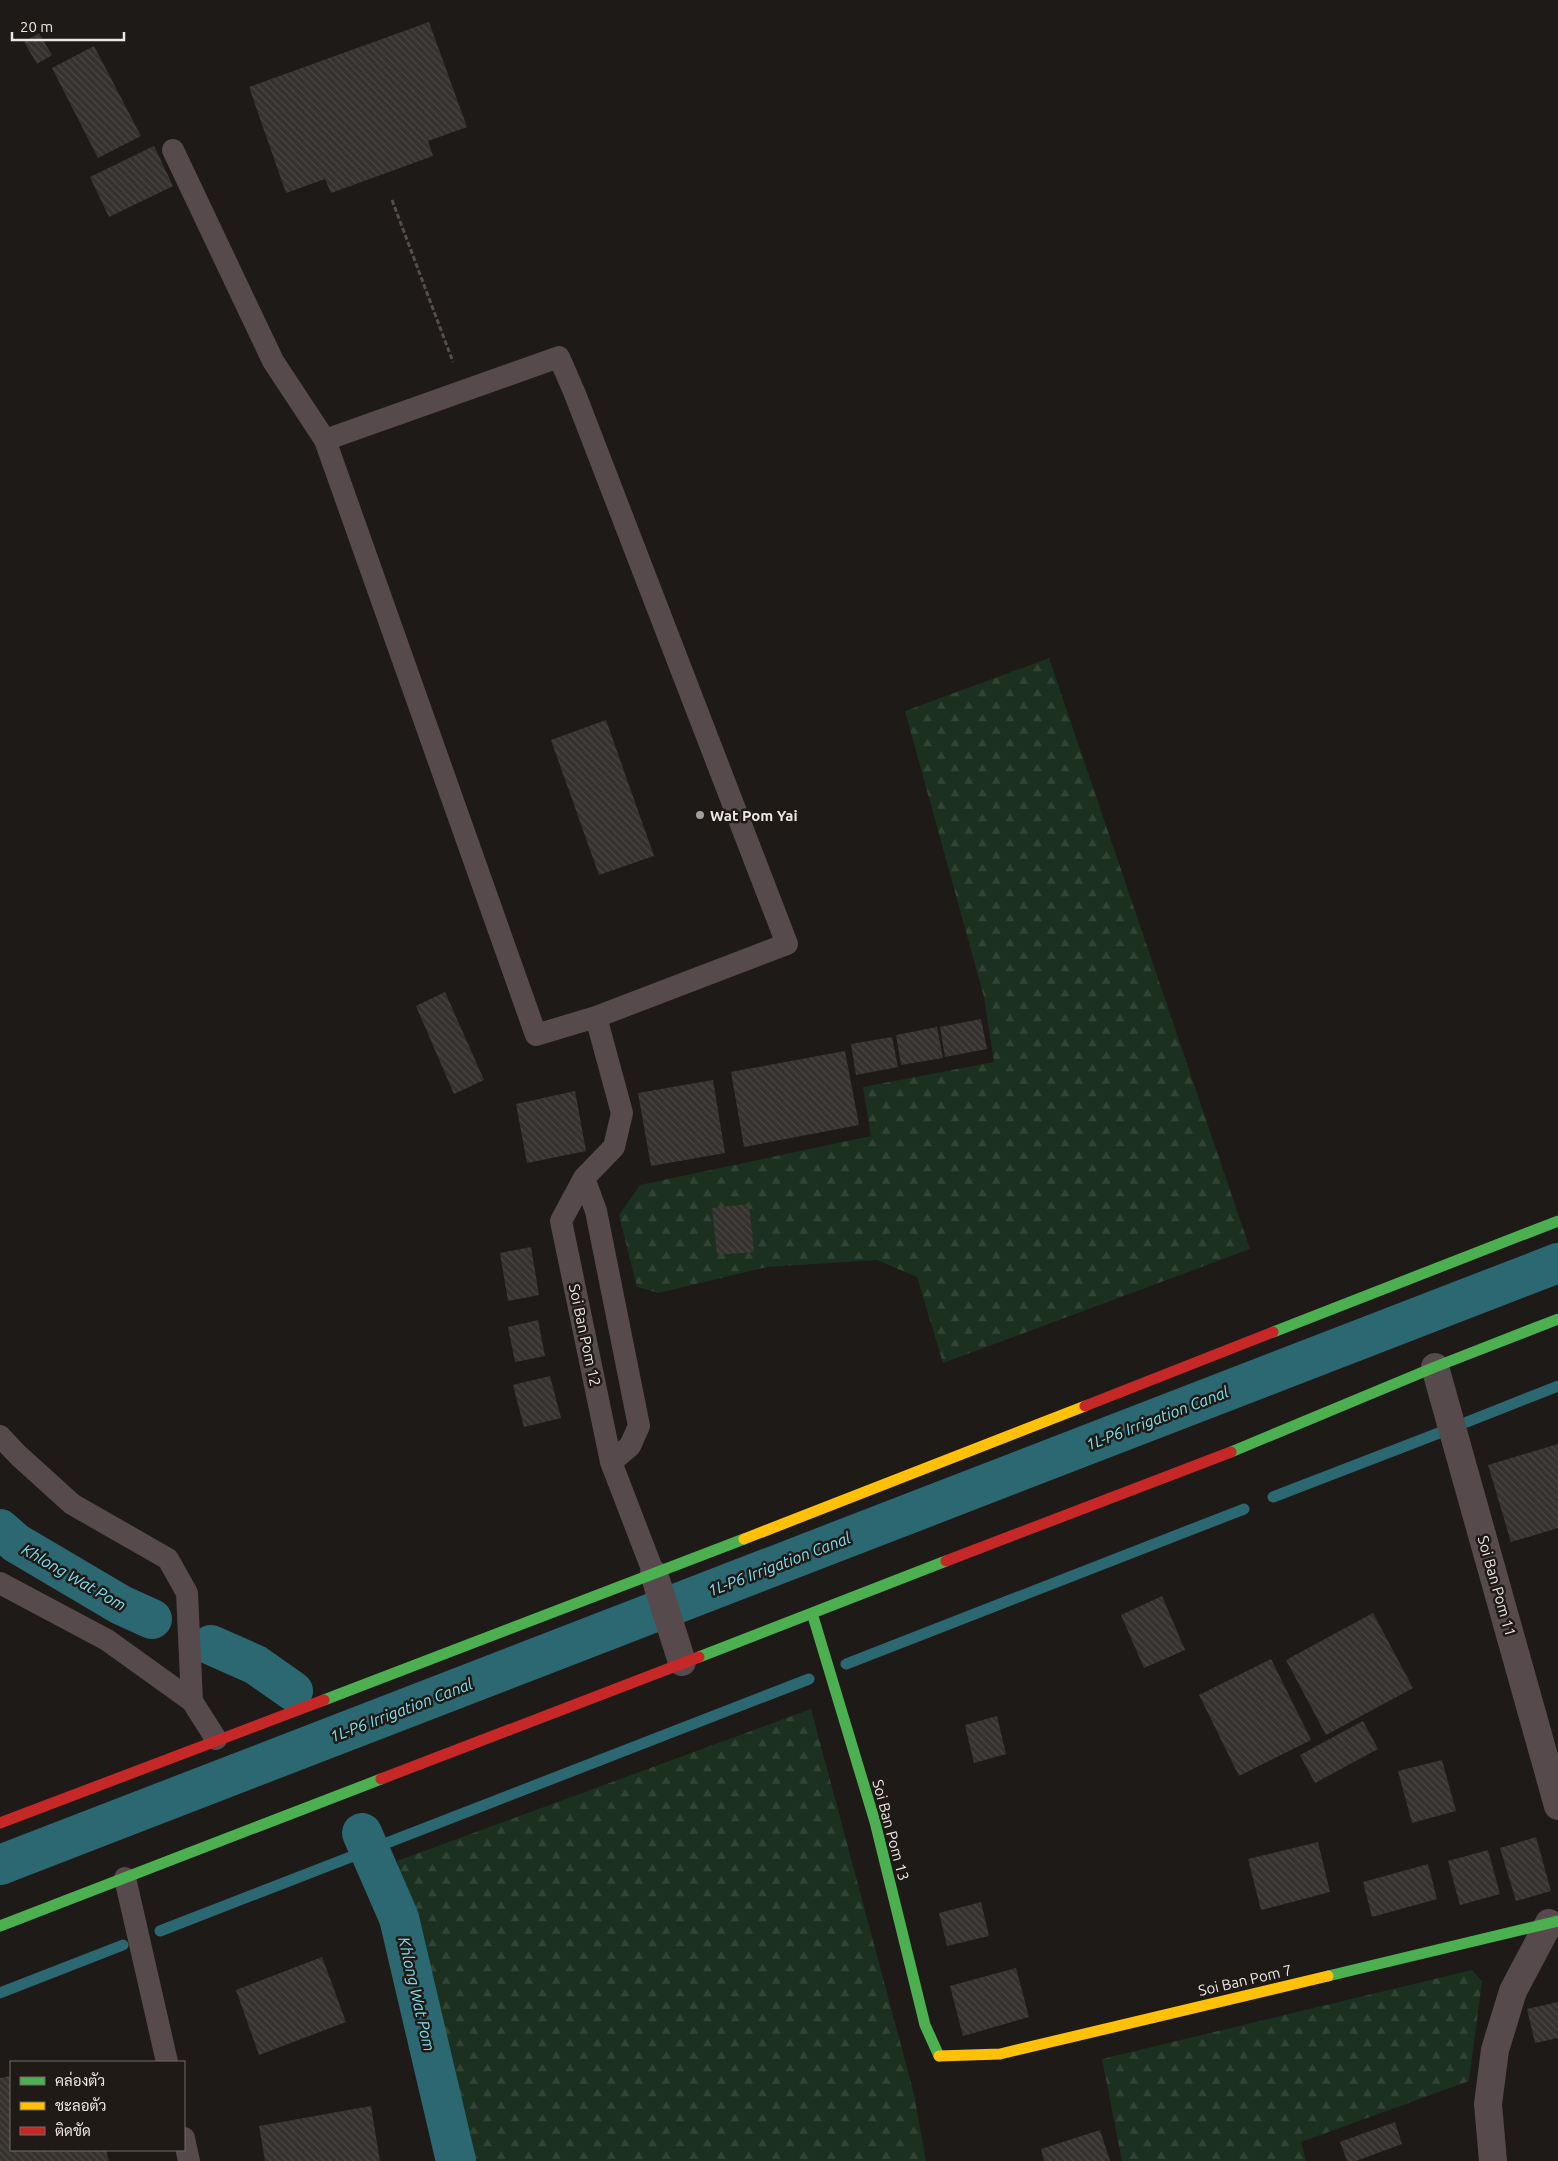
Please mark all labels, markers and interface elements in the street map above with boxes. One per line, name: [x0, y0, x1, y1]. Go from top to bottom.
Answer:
scale bar: [12, 10, 125, 42]
text: 20 m: [20, 18, 53, 35]
place label: Wat Pom Yai: [710, 807, 798, 824]
marker: Wat Pom Yai: [694, 809, 706, 821]
street label: Soi Ban Pom 12: [566, 1282, 604, 1388]
water label: 1L-P6 Irrigation Canal: [1083, 1382, 1232, 1454]
water label: 1L-P6 Irrigation Canal: [705, 1528, 854, 1600]
street label: Soi Ban Pom 11: [1475, 1534, 1519, 1638]
water label: Khlong Wat Pom: [19, 1540, 129, 1614]
water label: 1L-P6 Irrigation Canal: [327, 1674, 476, 1746]
street label: Soi Ban Pom 13: [869, 1778, 913, 1882]
water label: Khlong Wat Pom: [395, 1935, 439, 2053]
street label: Soi Ban Pom 7: [1197, 1961, 1293, 1999]
legend: [10, 2061, 185, 2151]
text: คล่องตัว: [55, 2071, 105, 2089]
text: ชะลอตัว: [55, 2097, 106, 2114]
text: ติดขัด: [55, 2122, 91, 2139]

